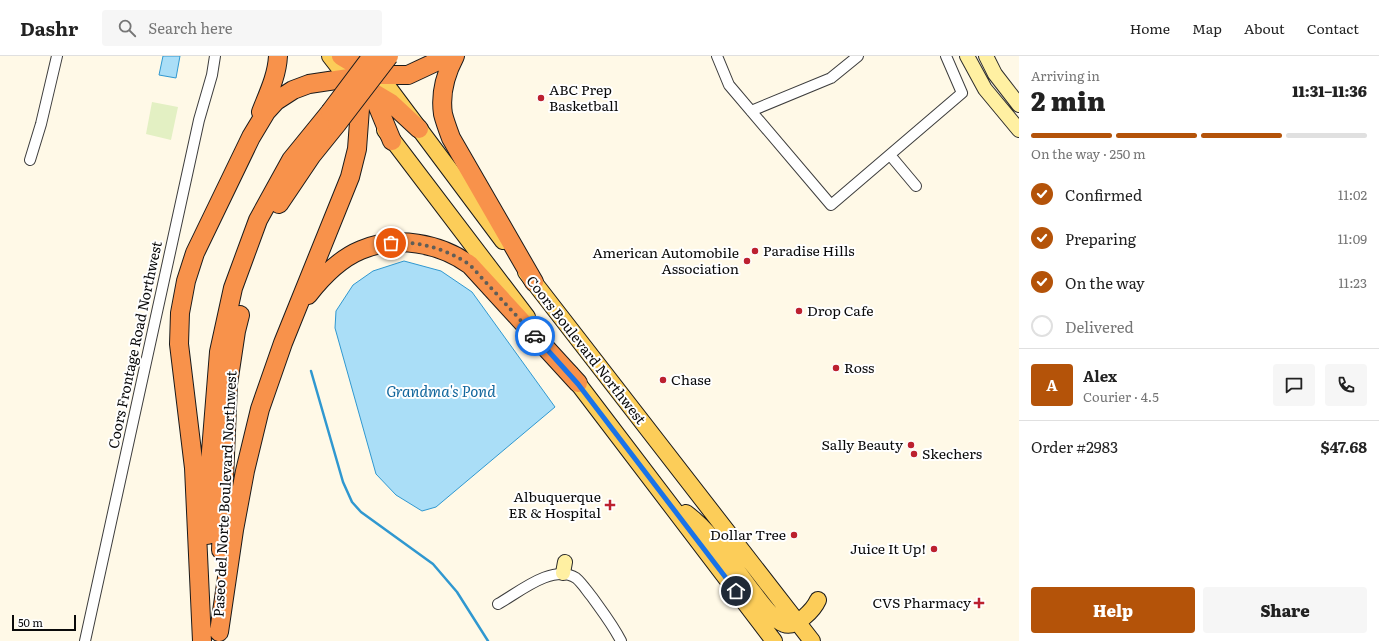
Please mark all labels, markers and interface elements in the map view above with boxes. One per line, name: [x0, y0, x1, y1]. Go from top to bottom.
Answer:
search box: [102, 10, 382, 46]
text: Dashr: [20, 14, 78, 42]
text: Search here: [148, 16, 232, 39]
icon: search: [116, 17, 138, 39]
text: Home: [1130, 18, 1170, 38]
text: Map: [1192, 18, 1222, 38]
text: About: [1244, 18, 1285, 38]
text: Contact: [1307, 18, 1359, 38]
text: Arriving in: [1031, 66, 1100, 85]
place label: ABC Prep Basketball: [549, 79, 619, 115]
text: 11:31–11:36: [1292, 79, 1367, 102]
text: 2 min: [1031, 80, 1106, 119]
marker: ABC Prep Basketball: [536, 93, 546, 103]
text: On the way · 250 m: [1031, 144, 1146, 163]
icon: check: [1031, 183, 1053, 205]
text: Confirmed: [1065, 183, 1142, 206]
text: 11:02: [1338, 185, 1367, 204]
pin: [374, 226, 408, 260]
icon: check: [1031, 227, 1053, 249]
text: Preparing: [1065, 227, 1136, 250]
text: 11:09: [1338, 229, 1367, 248]
icon: bag: [380, 232, 402, 254]
street label: Coors Frontage Road Northwest: [102, 239, 166, 450]
place label: Paradise Hills: [763, 240, 855, 260]
place label: American Automobile Association: [593, 242, 739, 278]
marker: Paradise Hills: [750, 246, 760, 256]
marker: American Automobile Association: [742, 256, 752, 266]
street label: Coors Boulevard Northwest: [522, 271, 651, 428]
icon: check: [1031, 271, 1053, 293]
text: On the way: [1065, 271, 1145, 294]
text: 11:23: [1339, 273, 1367, 292]
place label: Drop Cafe: [807, 300, 873, 320]
marker: Drop Cafe: [794, 306, 804, 316]
text: Delivered: [1065, 315, 1134, 338]
courier: [515, 316, 555, 356]
icon: car: [524, 325, 546, 347]
place label: Ross: [844, 357, 874, 377]
marker: Ross: [831, 363, 841, 373]
text: Alex: [1083, 364, 1117, 387]
button: chat: [1273, 364, 1315, 406]
button: phone: [1325, 364, 1367, 406]
place label: Chase: [671, 369, 711, 389]
street label: Paseo del Norte Boulevard Northwest: [208, 370, 240, 618]
text: A: [1046, 373, 1058, 396]
marker: Chase: [658, 375, 668, 385]
water label: Grandma's Pond: [386, 379, 496, 402]
text: Courier · 4.5: [1083, 387, 1159, 406]
place label: Sally Beauty: [822, 434, 904, 454]
text: Order #2983: [1031, 435, 1118, 458]
text: $47.68: [1320, 435, 1367, 458]
marker: Sally Beauty: [906, 440, 916, 450]
place label: Skechers: [922, 443, 982, 463]
marker: Skechers: [909, 449, 919, 459]
place label: Albuquerque ER & Hospital: [508, 486, 601, 522]
marker: Albuquerque ER & Hospital: [604, 499, 616, 511]
place label: Dollar Tree: [710, 524, 786, 544]
marker: Dollar Tree: [789, 530, 799, 540]
place label: Juice It Up!: [850, 538, 926, 558]
marker: Juice It Up!: [929, 544, 939, 554]
pin: [719, 574, 753, 608]
icon: home: [725, 580, 747, 602]
button: Help: [1031, 587, 1195, 633]
button: Share: [1203, 587, 1367, 633]
place label: CVS Pharmacy: [873, 592, 972, 612]
marker: CVS Pharmacy: [974, 598, 984, 608]
scale bar: [12, 613, 76, 632]
text: 50 m: [18, 614, 43, 630]

